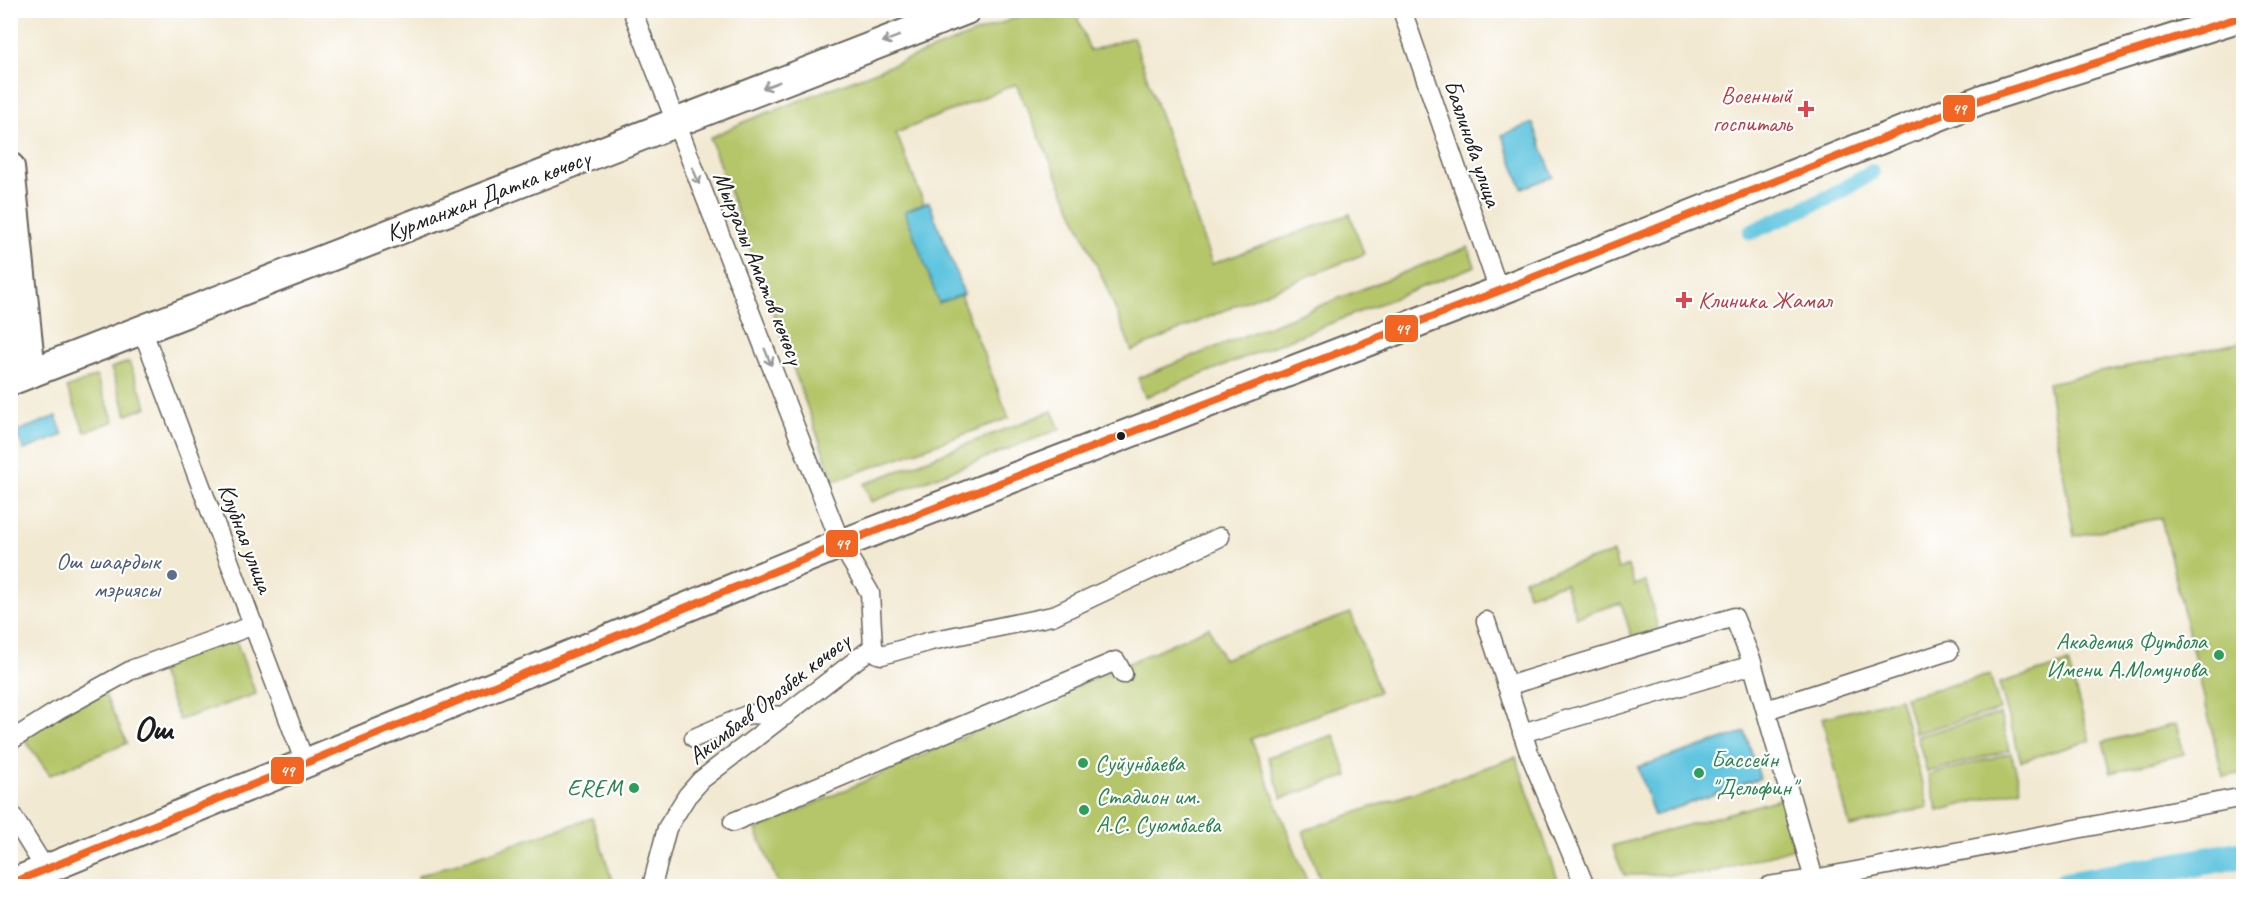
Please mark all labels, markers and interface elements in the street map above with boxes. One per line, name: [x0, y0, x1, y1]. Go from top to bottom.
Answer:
one-way arrow: [883, 34, 901, 45]
street label: Баялинова улица: [1437, 76, 1509, 212]
one-way arrow: [762, 80, 780, 91]
place label: Военный госпиталь: [1713, 80, 1794, 138]
line badge: 49: [1942, 94, 1976, 123]
text: 49: [1952, 99, 1968, 119]
marker: Военный госпиталь: [1797, 100, 1815, 118]
street label: Курманжан Датка көчөсү: [382, 142, 596, 248]
one-way arrow: [692, 166, 703, 185]
street label: Мырзалы Аматов көчөсү: [707, 167, 812, 371]
place label: Клиника Жамал: [1698, 285, 1833, 315]
marker: Клиника Жамал: [1675, 291, 1693, 309]
line badge: 49: [1384, 314, 1419, 343]
text: 49: [1395, 319, 1411, 339]
one-way arrow: [763, 348, 774, 366]
unlabelled marker: [1115, 430, 1127, 442]
street label: Клубная улица: [211, 479, 281, 599]
line badge: 49: [825, 529, 859, 558]
text: 49: [835, 534, 851, 554]
place label: Ош шаардык мэриясы: [56, 546, 162, 604]
marker: Ош шаардык мэриясы: [165, 568, 179, 582]
street label: Акимбаев Орозбек көчөсү: [682, 624, 858, 771]
place label: Академия Футбола Имени А.Момунова: [2046, 626, 2209, 684]
marker: Академия Футбола Имени А.Момунова: [2212, 648, 2226, 662]
district label: Ош: [133, 705, 175, 751]
place label: Бассейн "Дельфин": [1711, 744, 1802, 802]
place label: Суйунбаева: [1095, 748, 1186, 778]
line badge: 49: [270, 756, 305, 785]
marker: Суйунбаева: [1076, 756, 1090, 770]
text: 49: [280, 761, 296, 781]
marker: Бассейн "Дельфин": [1692, 766, 1706, 780]
place label: EREM: [567, 773, 624, 803]
marker: EREM: [627, 781, 641, 795]
place label: Стадион им. А.С. Суюмбаева: [1096, 781, 1222, 839]
marker: Стадион им. А.С. Суюмбаева: [1077, 803, 1091, 817]

